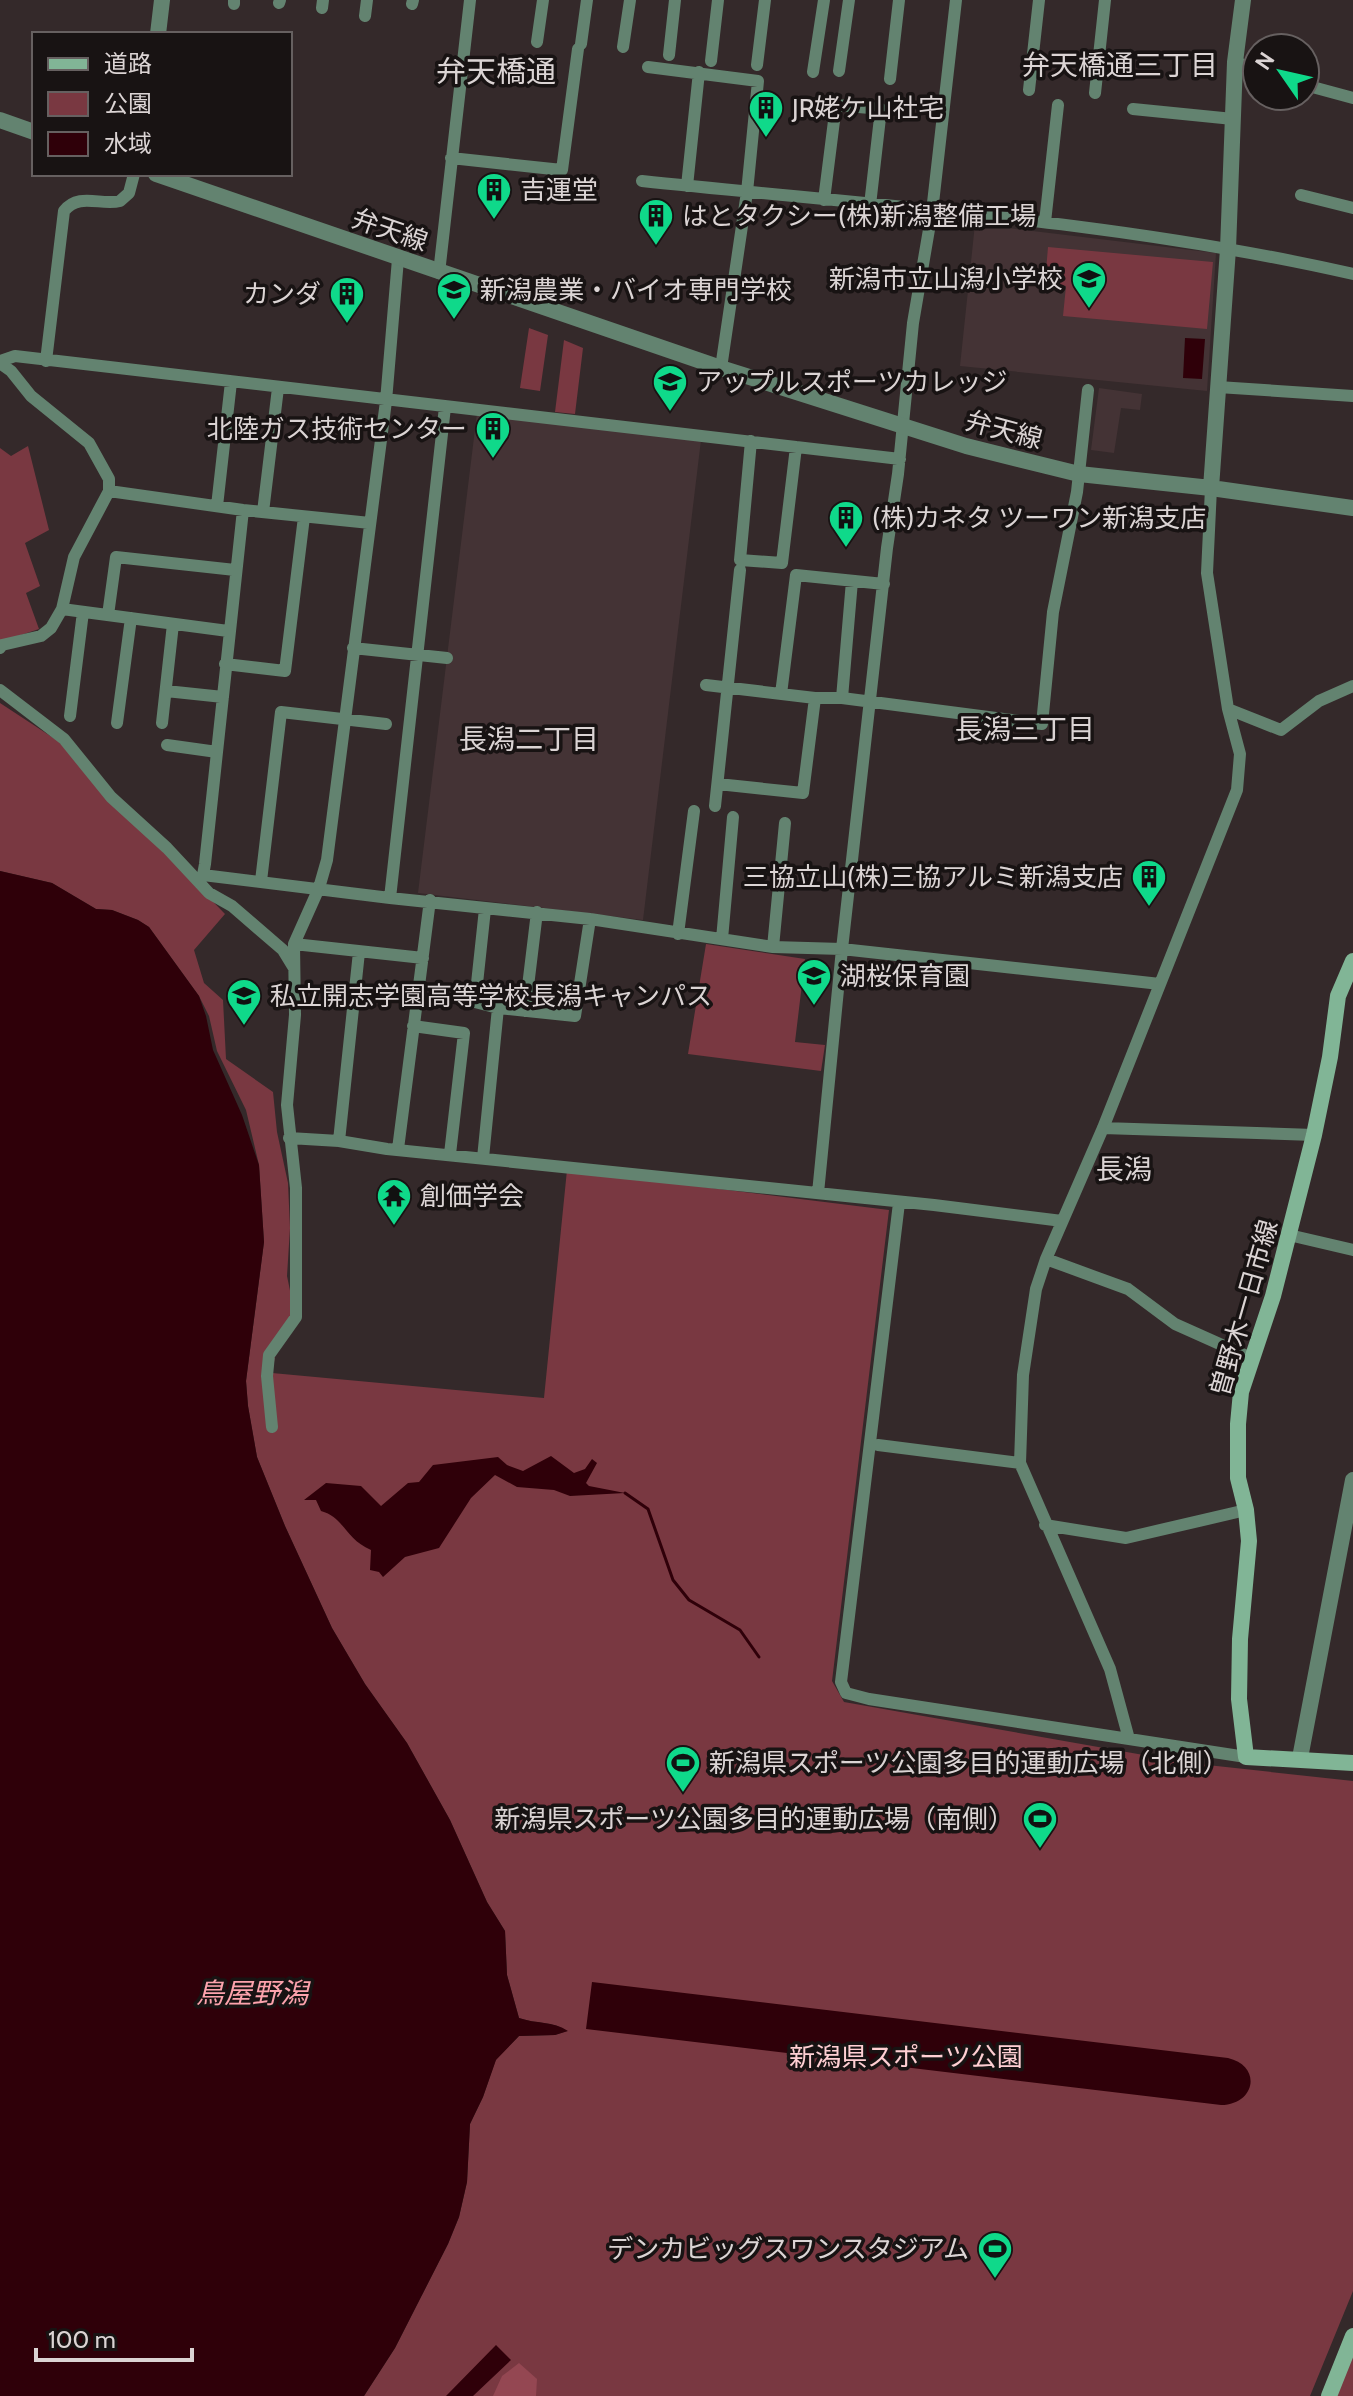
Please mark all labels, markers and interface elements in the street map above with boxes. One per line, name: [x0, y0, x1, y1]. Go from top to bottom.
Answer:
legend: [32, 32, 292, 176]
north arrow: [1241, 32, 1321, 112]
text: N: [1249, 47, 1280, 75]
district label: 弁天橋通三丁目: [1022, 48, 1218, 82]
text: 道路: [104, 49, 152, 78]
district label: 弁天橋通: [436, 53, 556, 90]
text: 公園: [104, 89, 152, 118]
building icon: JR姥ケ山社宅: [747, 89, 785, 139]
place label: JR姥ケ山社宅: [791, 92, 944, 124]
text: 水域: [104, 129, 152, 158]
building icon: 吉運堂: [475, 171, 513, 221]
place label: 吉運堂: [520, 174, 598, 206]
building icon: はとタクシー(株)新潟整備工場: [637, 197, 675, 247]
place label: はとタクシー(株)新潟整備工場: [682, 200, 1036, 232]
street label: 弁天線: [348, 202, 432, 258]
school or university icon: 新潟市立山潟小学校: [1070, 260, 1108, 310]
place label: 新潟市立山潟小学校: [829, 263, 1063, 295]
school or university icon: 新潟農業・バイオ専門学校: [435, 271, 473, 321]
place label: 新潟農業・バイオ専門学校: [480, 274, 792, 306]
building icon: カンダ: [328, 275, 366, 325]
place label: カンダ: [243, 278, 321, 310]
school or university icon: アップルスポーツカレッジ: [651, 363, 689, 413]
place label: アップルスポーツカレッジ: [696, 366, 1007, 398]
street label: 弁天線: [962, 404, 1046, 456]
building icon: 北陸ガス技術センター: [474, 410, 512, 460]
place label: 北陸ガス技術センター: [207, 413, 467, 445]
building icon: (株)カネタ ツーワン新潟支店: [827, 499, 865, 549]
place label: (株)カネタ ツーワン新潟支店: [872, 502, 1206, 534]
district label: 長潟三丁目: [955, 712, 1095, 746]
district label: 長潟二丁目: [459, 722, 599, 756]
building icon: 三協立山(株)三協アルミ新潟支店: [1130, 858, 1168, 908]
place label: 三協立山(株)三協アルミ新潟支店: [743, 861, 1123, 893]
school or university icon: 湖桜保育園: [795, 957, 833, 1007]
place label: 湖桜保育園: [840, 960, 970, 992]
school or university icon: 私立開志学園高等学校長潟キャンパス: [225, 977, 263, 1027]
place label: 私立開志学園高等学校長潟キャンパス: [270, 980, 712, 1012]
district label: 長潟: [1096, 1152, 1152, 1186]
temple icon: 創価学会: [375, 1177, 413, 1227]
place label: 創価学会: [420, 1180, 524, 1212]
street label: 曽野木一日市線: [1204, 1216, 1284, 1400]
sports icon: 新潟県スポーツ公園多目的運動広場（北側）: [664, 1744, 702, 1794]
place label: 新潟県スポーツ公園多目的運動広場（北側）: [709, 1747, 1228, 1779]
sports icon: 新潟県スポーツ公園多目的運動広場（南側）: [1021, 1800, 1059, 1850]
place label: 新潟県スポーツ公園多目的運動広場（南側）: [495, 1803, 1014, 1835]
water label: 鳥屋野潟: [196, 1976, 311, 2010]
park label: 新潟県スポーツ公園: [789, 2041, 1023, 2073]
sports icon: デンカビッグスワンスタジアム: [976, 2230, 1014, 2280]
place label: デンカビッグスワンスタジアム: [607, 2233, 969, 2265]
scale bar: [36, 2312, 192, 2362]
text: 100 m: [48, 2325, 116, 2354]

